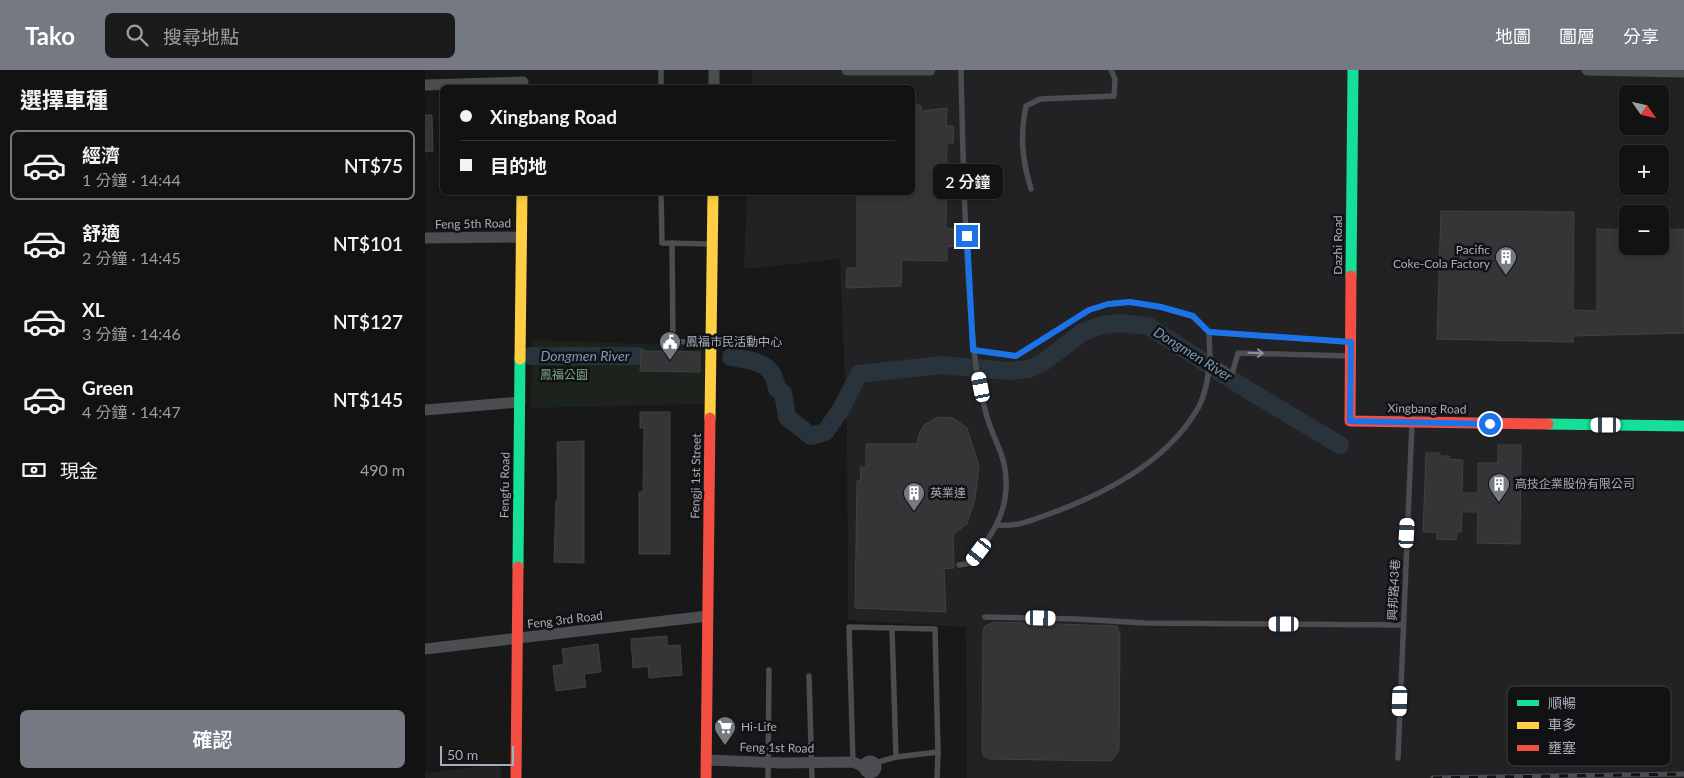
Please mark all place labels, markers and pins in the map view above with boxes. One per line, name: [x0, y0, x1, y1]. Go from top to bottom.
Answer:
place label: Pacific Coke-Cola Factory: [1393, 242, 1491, 271]
building icon: Pacific Coke-Cola Factory: [1494, 245, 1518, 276]
public building icon: 鳳福市民活動中心: [658, 330, 682, 361]
place label: 鳳福市民活動中心: [686, 334, 782, 349]
building icon: 高技企業股份有限公司: [1487, 472, 1511, 503]
place label: 高技企業股份有限公司: [1515, 476, 1635, 491]
building icon: 英業達: [902, 481, 926, 512]
place label: 英業達: [930, 485, 966, 500]
supermarket icon: Hi-Life: [713, 715, 737, 746]
place label: Hi-Life: [741, 719, 777, 734]

